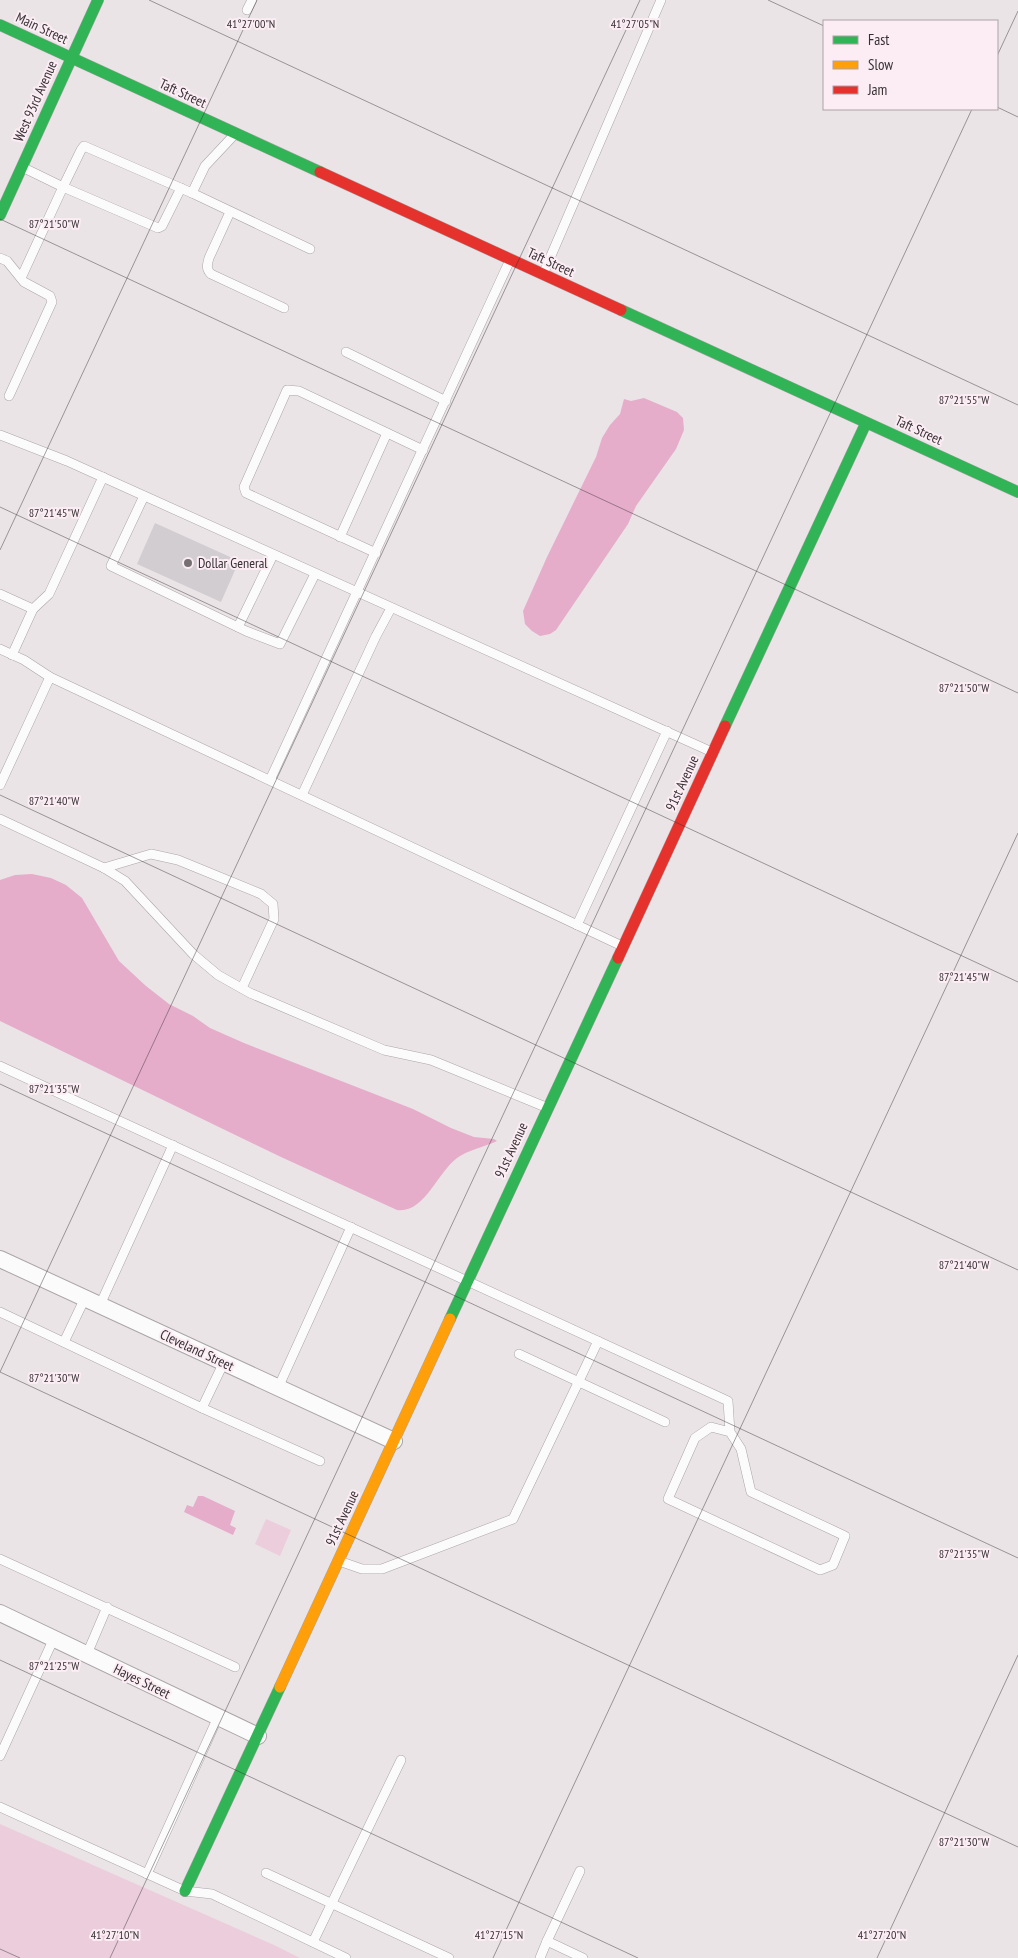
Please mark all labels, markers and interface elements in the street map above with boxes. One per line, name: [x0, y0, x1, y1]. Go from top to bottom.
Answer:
street label: Main Street: [13, 8, 71, 48]
text: 41°27'00"N: [227, 16, 275, 31]
text: 41°27'05"N: [611, 16, 659, 31]
legend: [823, 20, 998, 110]
text: Fast: [868, 30, 889, 49]
text: Slow: [868, 55, 893, 74]
street label: West 93rd Avenue: [9, 58, 61, 144]
street label: Taft Street: [157, 74, 210, 112]
text: Jam: [867, 80, 887, 99]
text: 87°21'50"W: [29, 216, 79, 231]
street label: Taft Street: [525, 243, 578, 281]
text: 87°21'55"W: [939, 392, 989, 407]
street label: Taft Street: [893, 411, 946, 449]
text: 87°21'45"W: [29, 505, 79, 520]
place label: Dollar General: [198, 554, 268, 572]
marker: Dollar General: [182, 557, 194, 569]
text: 87°21'50"W: [939, 680, 989, 695]
street label: 91st Avenue: [661, 752, 703, 814]
text: 87°21'40"W: [29, 793, 79, 808]
text: 87°21'45"W: [939, 969, 989, 984]
text: 87°21'35"W: [29, 1081, 79, 1096]
street label: 91st Avenue: [490, 1119, 532, 1181]
text: 87°21'40"W: [939, 1257, 989, 1272]
street label: Cleveland Street: [157, 1325, 237, 1375]
text: 87°21'30"W: [29, 1370, 79, 1385]
street label: 91st Avenue: [321, 1487, 363, 1549]
text: 87°21'35"W: [939, 1546, 989, 1561]
text: 87°21'25"W: [29, 1658, 79, 1673]
street label: Hayes Street: [111, 1660, 173, 1702]
text: 87°21'30"W: [939, 1834, 989, 1849]
text: 41°27'10"N: [91, 1927, 139, 1942]
text: 41°27'15"N: [475, 1927, 523, 1942]
text: 41°27'20"N: [858, 1927, 906, 1942]

